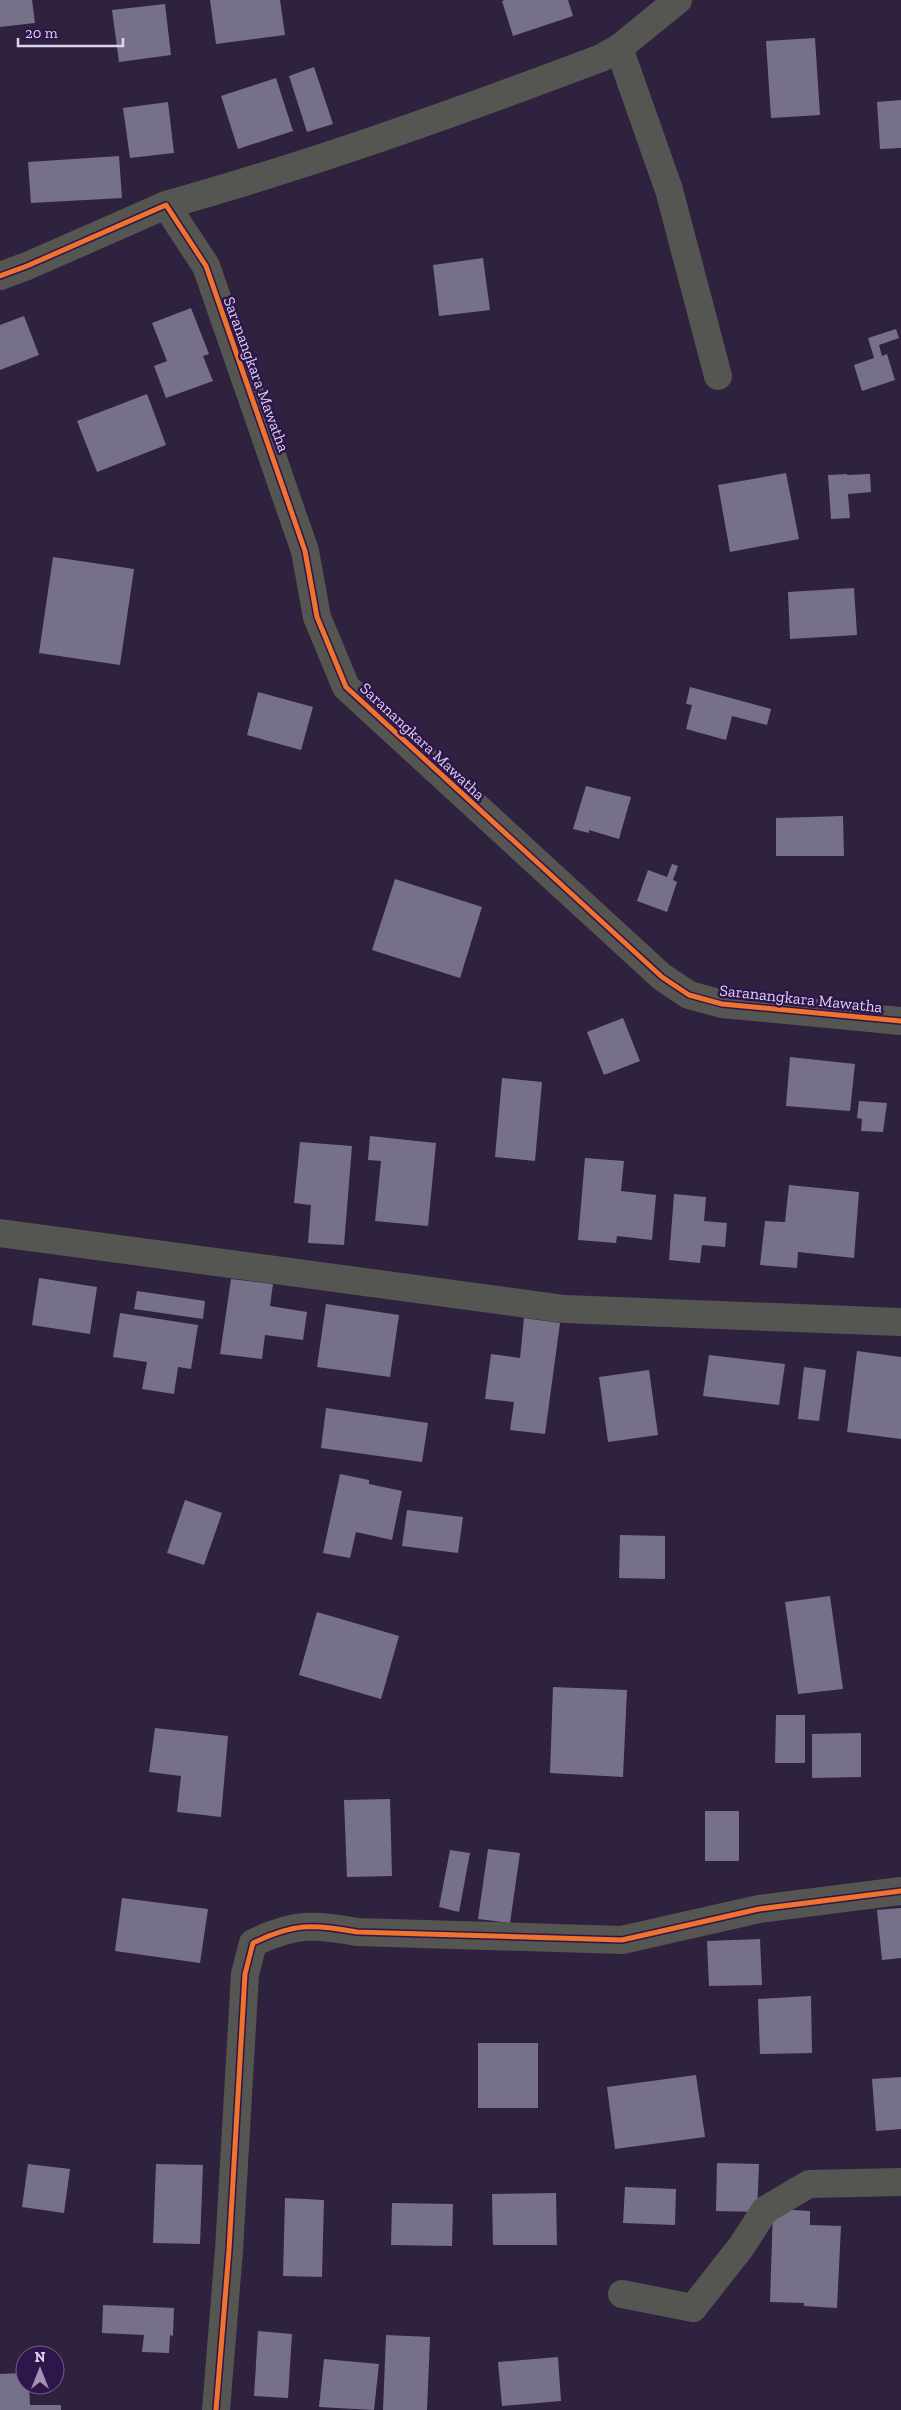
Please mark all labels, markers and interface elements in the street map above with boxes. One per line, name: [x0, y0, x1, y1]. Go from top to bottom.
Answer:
scale bar: [18, 15, 122, 47]
text: 20 m: [25, 24, 58, 42]
street label: Saranangkara Mawatha: [220, 294, 294, 455]
street label: Saranangkara Mawatha: [356, 679, 489, 804]
street label: Saranangkara Mawatha: [719, 980, 884, 1017]
north arrow: [15, 2345, 65, 2395]
text: N: [35, 2349, 46, 2366]

